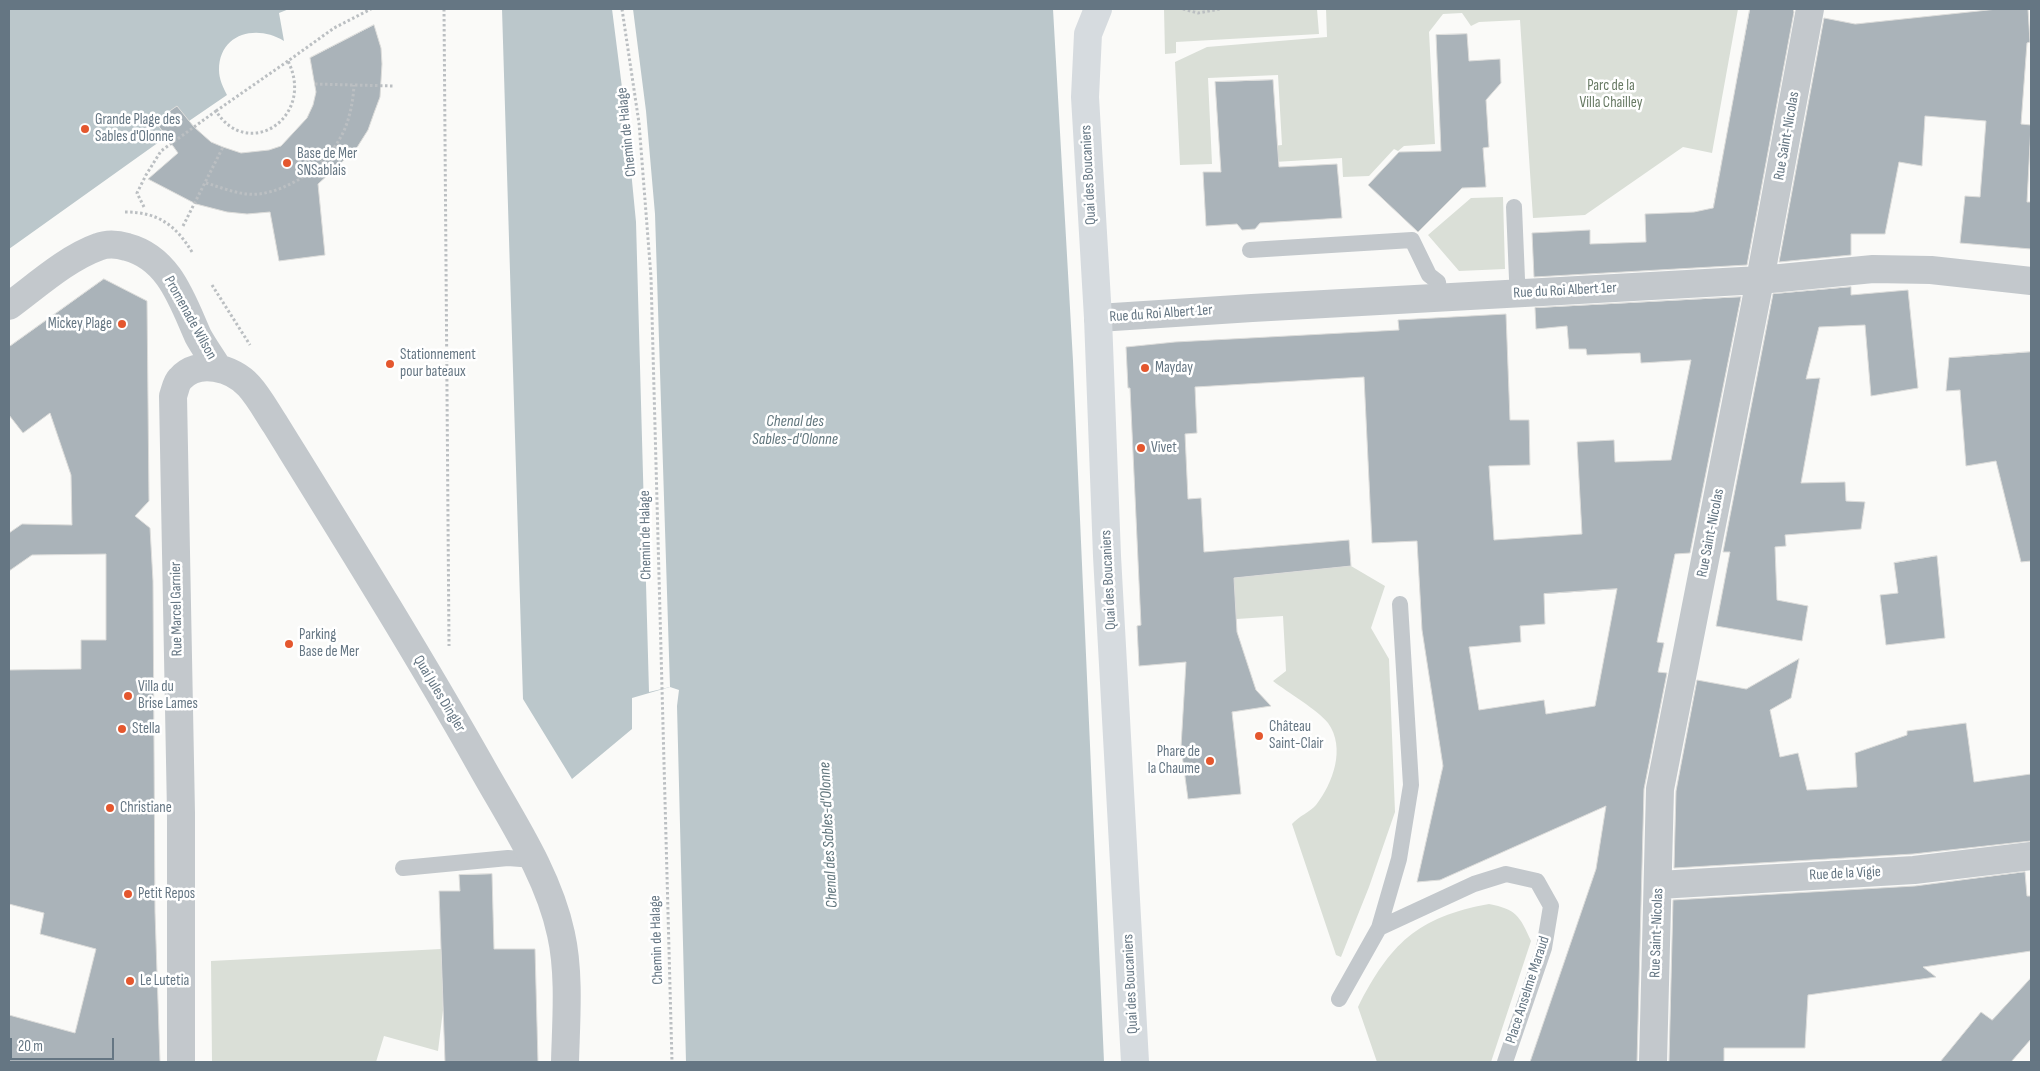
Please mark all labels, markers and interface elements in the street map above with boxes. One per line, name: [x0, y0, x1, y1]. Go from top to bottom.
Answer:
park label: Parc de la Villa Chailley: [1580, 77, 1642, 112]
street label: Chemin de Halage: [613, 87, 641, 177]
street label: Rue Saint-Nicolas: [1770, 90, 1804, 182]
place label: Grande Plage des Sables d'Olonne: [95, 111, 180, 146]
marker: Grande Plage des Sables d'Olonne: [79, 123, 91, 135]
street label: Quai des Boucaniers: [1077, 125, 1101, 225]
place label: Base de Mer SNSablais: [297, 145, 357, 180]
marker: Base de Mer SNSablais: [281, 157, 293, 169]
street label: Promenade Wilson: [160, 273, 220, 363]
street label: Rue du Roi Albert 1er: [1513, 279, 1617, 303]
street label: Rue du Roi Albert 1er: [1109, 301, 1213, 327]
place label: Mickey Plage: [48, 315, 112, 333]
marker: Mickey Plage: [116, 318, 128, 330]
place label: Stationnement pour bateaux: [400, 346, 476, 381]
marker: Stationnement pour bateaux: [384, 358, 396, 370]
place label: Mayday: [1155, 359, 1193, 377]
marker: Mayday: [1139, 362, 1151, 374]
water label: Chenal des Sables-d'Olonne: [752, 412, 838, 450]
place label: Vivet: [1151, 439, 1177, 457]
marker: Vivet: [1135, 442, 1147, 454]
street label: Rue Saint-Nicolas: [1694, 487, 1728, 579]
street label: Chemin de Halage: [636, 490, 656, 580]
street label: Quai des Boucaniers: [1097, 530, 1121, 630]
street label: Rue Marcel Garnier: [167, 562, 187, 656]
place label: Parking Base de Mer: [299, 626, 359, 661]
marker: Parking Base de Mer: [283, 638, 295, 650]
street label: Quai Jules Dingler: [409, 652, 469, 736]
place label: Villa du Brise Lames: [138, 678, 198, 713]
marker: Villa du Brise Lames: [122, 690, 134, 702]
place label: Château Saint-Clair: [1269, 718, 1324, 753]
place label: Stella: [132, 720, 160, 738]
marker: Stella: [116, 723, 128, 735]
marker: Château Saint-Clair: [1253, 730, 1265, 742]
place label: Phare de la Chaume: [1148, 743, 1200, 778]
marker: Phare de la Chaume: [1204, 755, 1216, 767]
water label: Chenal des Sables-d'Olonne: [816, 762, 842, 908]
place label: Christiane: [120, 799, 172, 817]
marker: Christiane: [104, 802, 116, 814]
street label: Rue de la Vigie: [1809, 863, 1881, 885]
place label: Petit Repos: [138, 885, 195, 903]
marker: Petit Repos: [122, 888, 134, 900]
street label: Rue Saint-Nicolas: [1646, 888, 1668, 978]
street label: Chemin de Halage: [646, 895, 668, 985]
street label: Quai des Boucaniers: [1119, 934, 1143, 1034]
street label: Place Anselme Maraud: [1502, 934, 1554, 1046]
place label: Le Lutetia: [140, 972, 189, 990]
marker: Le Lutetia: [124, 975, 136, 987]
scale bar: [12, 1028, 116, 1060]
text: 20 m: [18, 1037, 43, 1056]

